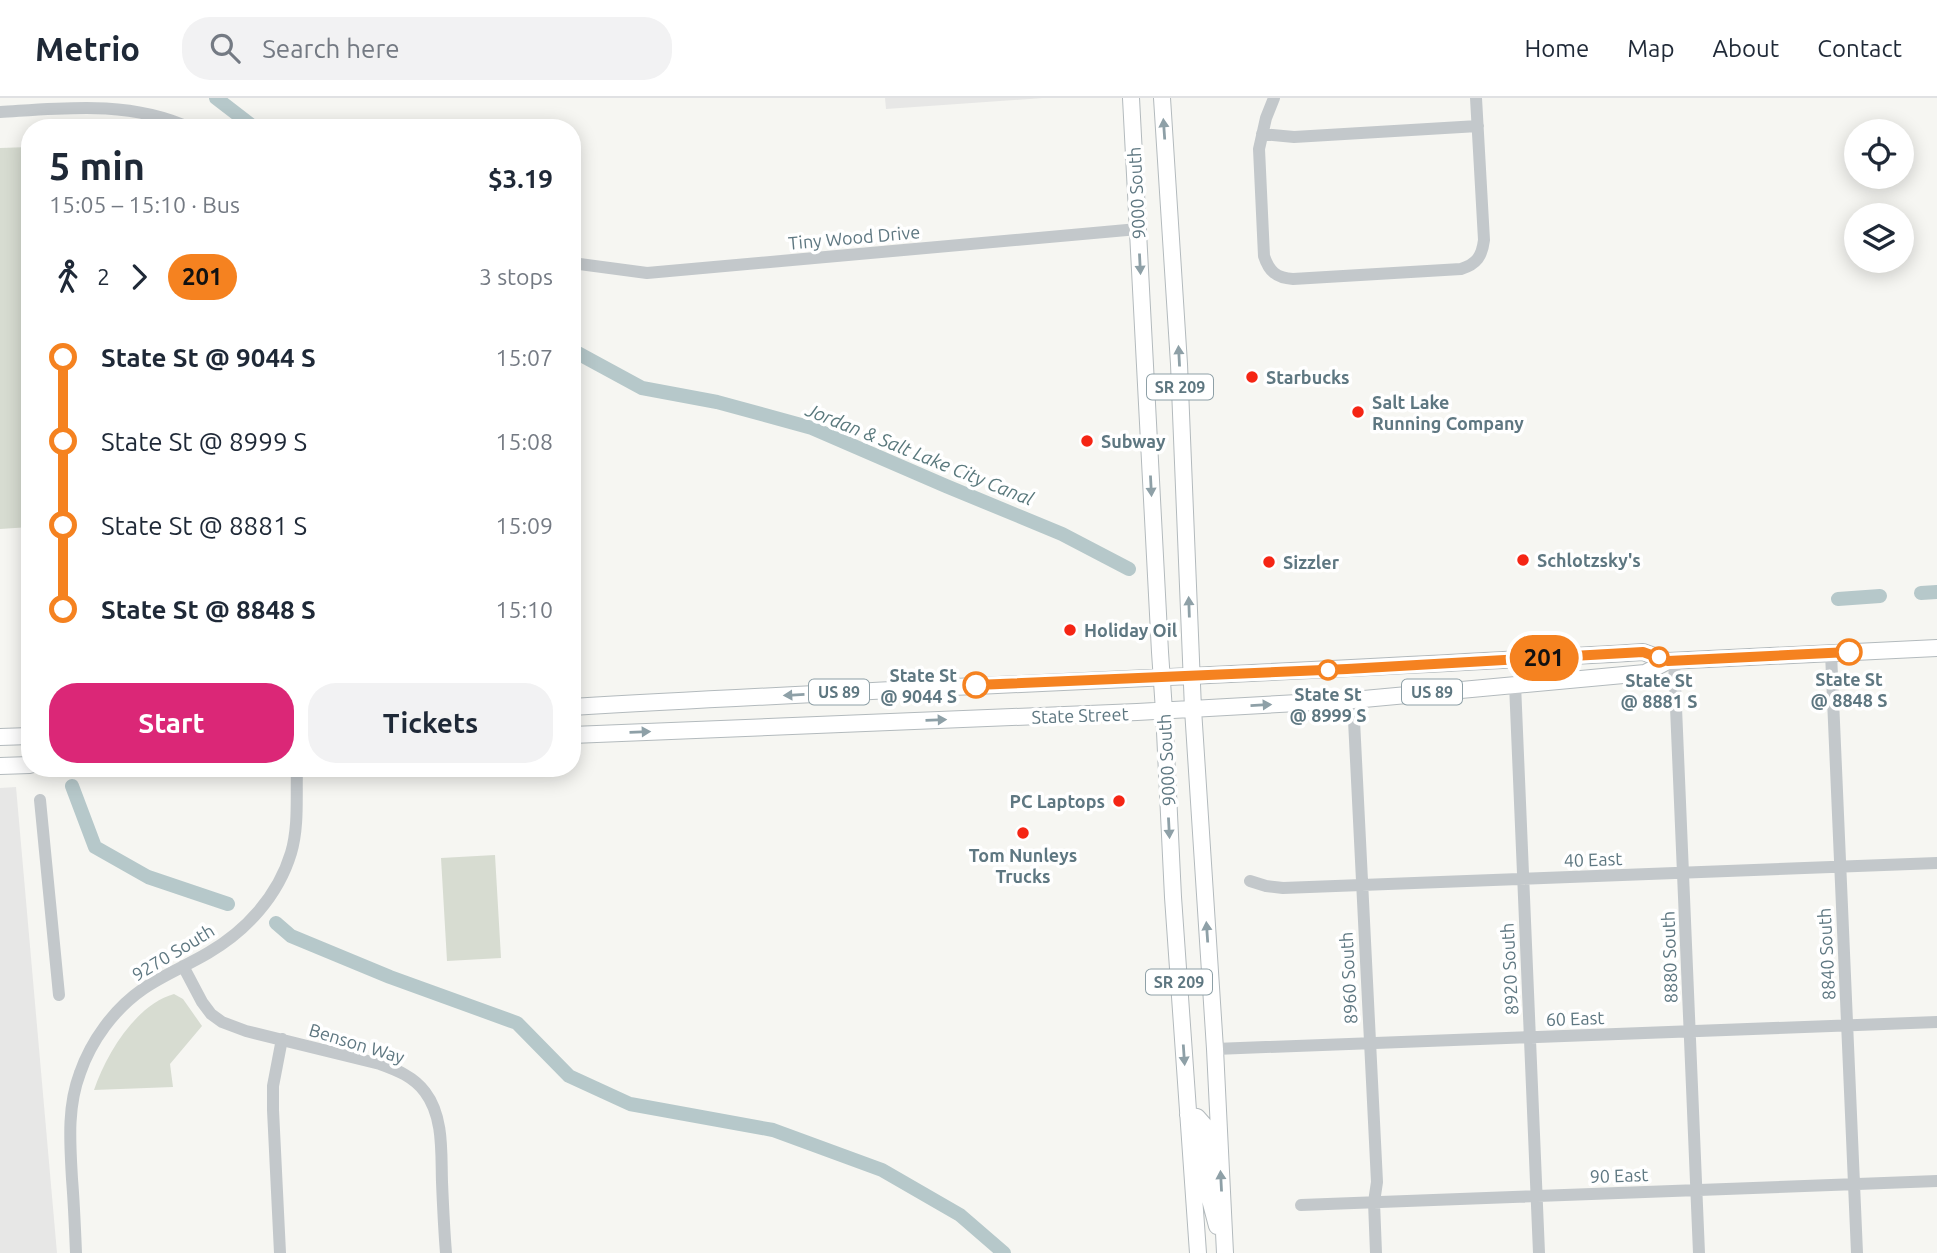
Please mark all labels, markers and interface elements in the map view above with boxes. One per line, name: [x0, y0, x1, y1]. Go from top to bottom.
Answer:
search box: [182, 17, 672, 80]
icon: search: [206, 29, 244, 67]
text: Metrio: [35, 30, 140, 67]
text: Search here: [262, 34, 400, 63]
text: Home: [1524, 35, 1589, 62]
text: Map: [1627, 35, 1674, 62]
text: About: [1712, 35, 1779, 62]
text: Contact: [1817, 35, 1902, 62]
one-way arrow: [1158, 117, 1169, 139]
map controls: [1844, 119, 1914, 273]
button: locate: [1844, 119, 1914, 189]
text: 5 min: [49, 145, 145, 187]
street label: 9000 South: [1124, 146, 1148, 240]
text: $3.19: [488, 164, 553, 193]
text: 15:05 – 15:10 · Bus: [49, 192, 240, 217]
button: layers: [1844, 203, 1914, 273]
street label: Tiny Wood Drive: [787, 221, 921, 253]
one-way arrow: [1135, 253, 1146, 275]
icon: walk: [49, 258, 87, 296]
icon: forward: [120, 258, 158, 296]
text: 201: [182, 263, 223, 290]
text: 2: [97, 264, 110, 289]
text: 3 stops: [479, 264, 553, 289]
text: State St @ 9044 S: [101, 343, 316, 372]
one-way arrow: [1173, 344, 1184, 366]
text: 15:07: [495, 345, 553, 370]
place label: Starbucks: [1266, 367, 1350, 387]
marker: Starbucks: [1244, 369, 1260, 385]
road number: SR 209: [1147, 374, 1213, 400]
place label: Salt Lake Running Company: [1372, 392, 1524, 433]
water label: Jordan & Salt Lake City Canal: [802, 398, 1038, 510]
marker: Salt Lake Running Company: [1350, 404, 1366, 420]
text: State St @ 8999 S: [101, 427, 307, 456]
text: 15:08: [495, 429, 553, 454]
place label: Subway: [1101, 431, 1166, 451]
marker: Subway: [1079, 433, 1095, 449]
one-way arrow: [1146, 475, 1157, 497]
text: State St @ 8881 S: [101, 511, 307, 540]
text: 15:09: [495, 513, 553, 538]
place label: Schlotzsky's: [1537, 550, 1641, 570]
place label: Sizzler: [1283, 552, 1340, 572]
marker: Schlotzsky's: [1515, 552, 1531, 568]
marker: Sizzler: [1261, 554, 1277, 570]
text: State St @ 8848 S: [101, 595, 316, 624]
one-way arrow: [1184, 596, 1195, 618]
text: 15:10: [495, 597, 553, 622]
place label: Holiday Oil: [1084, 620, 1178, 640]
marker: Holiday Oil: [1062, 622, 1078, 638]
line badge: 201: [1504, 635, 1584, 681]
marker: State St @ 8848 S: [1836, 639, 1862, 665]
text: 201: [1524, 644, 1564, 671]
marker: State St @ 8881 S: [1649, 647, 1669, 667]
marker: State St @ 8999 S: [1318, 660, 1338, 680]
place label: State St @ 9044 S: [880, 665, 957, 706]
place label: State St @ 8848 S: [1811, 669, 1887, 710]
place label: State St @ 8881 S: [1621, 670, 1697, 711]
marker: State St @ 9044 S: [963, 672, 989, 698]
road number: US 89: [809, 680, 869, 705]
road number: US 89: [1402, 680, 1462, 705]
button: Start: [49, 683, 294, 763]
button: Tickets: [308, 683, 553, 763]
place label: State St @ 8999 S: [1290, 684, 1366, 725]
one-way arrow: [783, 690, 805, 701]
one-way arrow: [1251, 700, 1273, 711]
street label: State Street: [1031, 703, 1129, 727]
street label: 9000 South: [1154, 713, 1178, 807]
one-way arrow: [925, 715, 947, 726]
one-way arrow: [630, 727, 652, 738]
place label: PC Laptops: [1010, 791, 1105, 811]
marker: PC Laptops: [1111, 793, 1127, 809]
one-way arrow: [1164, 817, 1175, 839]
marker: Tom Nunleys Trucks: [1015, 825, 1031, 841]
place label: Tom Nunleys Trucks: [969, 845, 1077, 886]
street label: 40 East: [1563, 848, 1623, 870]
street label: 8840 South: [1814, 907, 1838, 1001]
street label: 8880 South: [1657, 911, 1681, 1003]
street label: 9270 South: [128, 920, 218, 984]
one-way arrow: [1202, 921, 1213, 943]
street label: 8920 South: [1497, 922, 1521, 1016]
street label: 8960 South: [1336, 931, 1360, 1025]
road number: SR 209: [1146, 970, 1212, 995]
street label: 60 East: [1545, 1007, 1605, 1029]
street label: Benson Way: [307, 1019, 407, 1067]
one-way arrow: [1179, 1044, 1190, 1066]
street label: 90 East: [1589, 1164, 1649, 1186]
one-way arrow: [1216, 1169, 1227, 1191]

